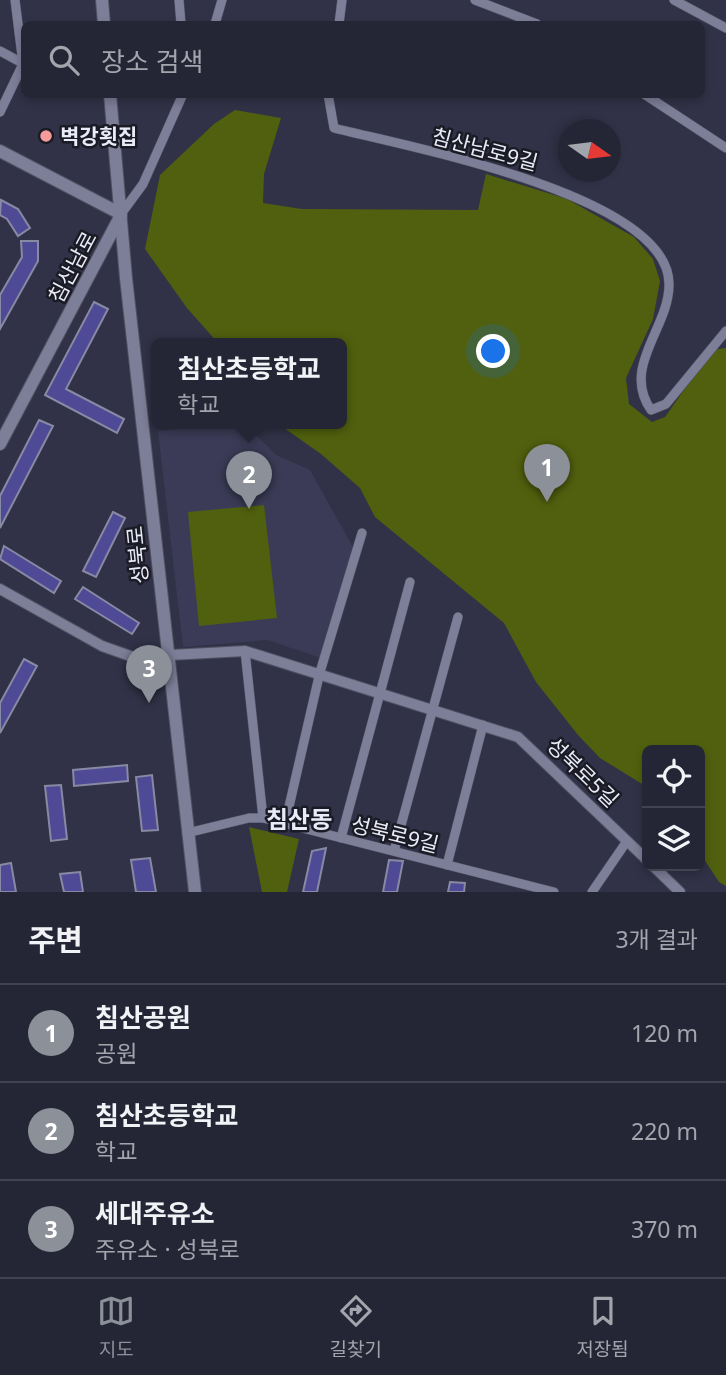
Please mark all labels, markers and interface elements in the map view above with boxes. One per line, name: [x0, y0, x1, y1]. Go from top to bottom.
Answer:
search box: [21, 21, 705, 98]
icon: search: [45, 41, 83, 79]
text: 장소 검색: [101, 43, 203, 79]
north arrow: [558, 119, 621, 182]
street label: 침산남로9길: [429, 121, 541, 177]
place label: 벽강횟집: [60, 122, 137, 150]
marker: 벽강횟집: [38, 128, 54, 144]
street label: 침산남로: [41, 226, 103, 308]
your location: [476, 334, 510, 368]
popup: [151, 338, 347, 429]
text: 침산초등학교: [177, 350, 321, 386]
text: 학교: [177, 388, 220, 420]
pin: 1: [524, 444, 570, 502]
pin: 2: [226, 451, 272, 509]
street label: 성북로: [120, 525, 154, 585]
pin: 3: [126, 645, 172, 703]
street label: 성북로5길: [541, 731, 625, 813]
map controls: [642, 745, 705, 871]
button: locate: [642, 745, 705, 808]
district label: 침산동: [266, 802, 332, 835]
button: layers: [642, 808, 705, 871]
street label: 성북로9길: [348, 810, 442, 858]
text: 주변: [28, 919, 83, 960]
text: 3개 결과: [615, 923, 698, 955]
text: 침산공원: [95, 999, 191, 1035]
text: 1: [44, 1017, 58, 1049]
text: 120 m: [631, 1017, 698, 1049]
text: 공원: [95, 1037, 137, 1069]
text: 침산초등학교: [95, 1097, 239, 1133]
text: 2: [44, 1115, 58, 1147]
text: 220 m: [631, 1115, 698, 1147]
text: 학교: [95, 1135, 137, 1167]
text: 세대주유소: [95, 1195, 215, 1231]
text: 3: [44, 1213, 58, 1245]
text: 370 m: [631, 1213, 698, 1245]
text: 주유소 · 성북로: [95, 1233, 240, 1265]
tab: 지도: [97, 1292, 135, 1362]
tab: 길찾기: [330, 1292, 382, 1362]
tab: 저장됨: [576, 1292, 629, 1362]

